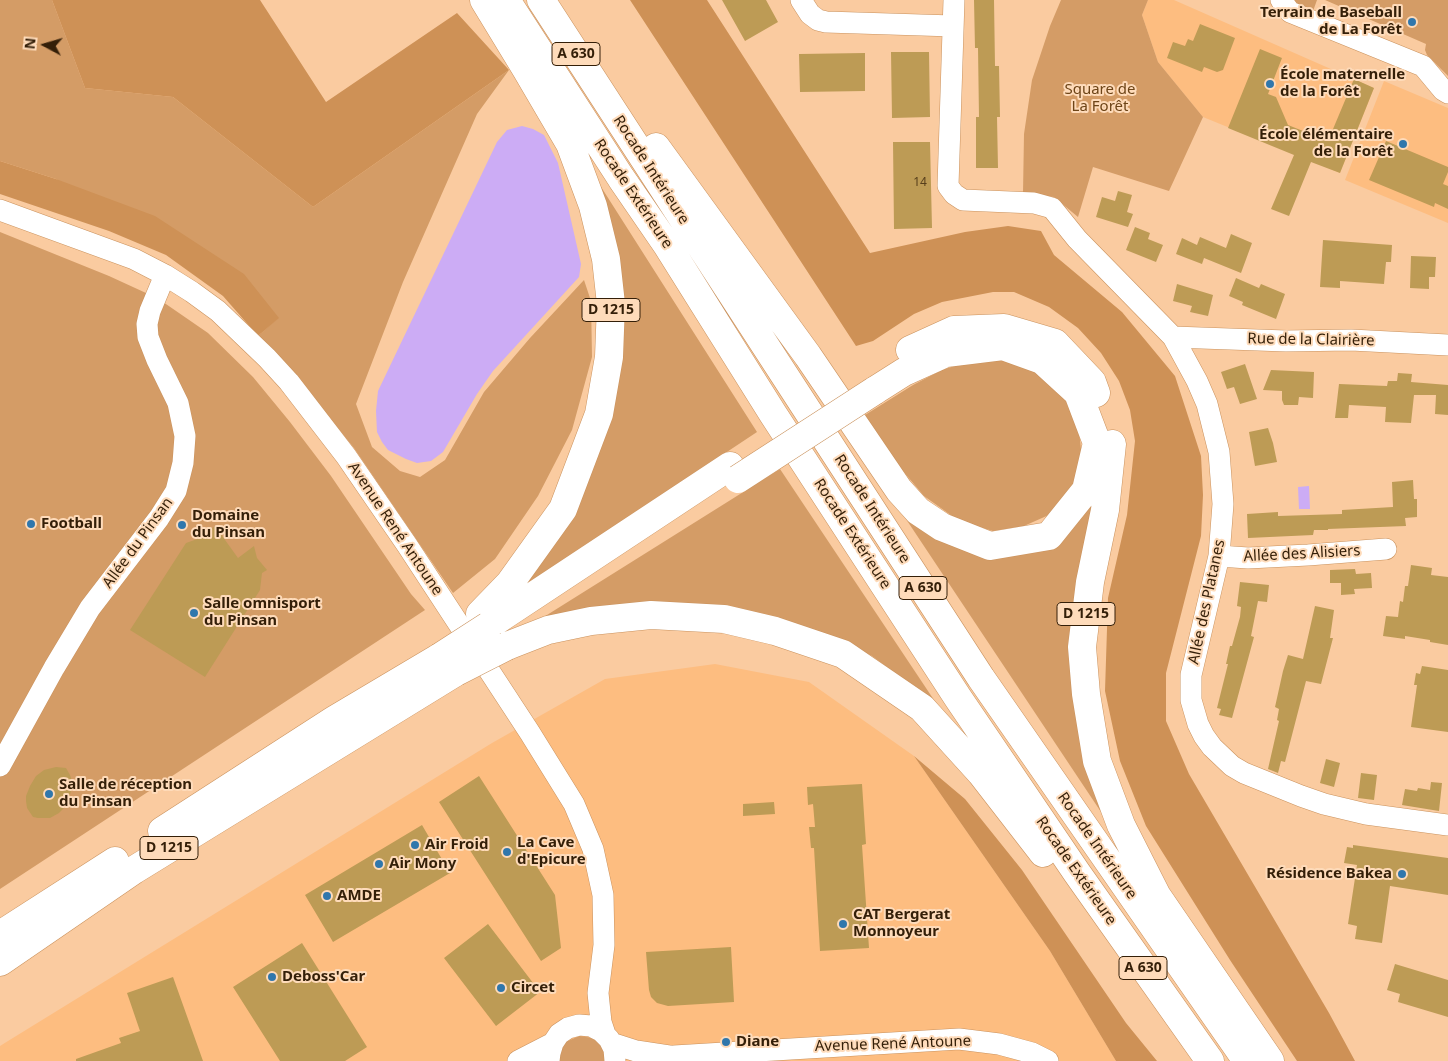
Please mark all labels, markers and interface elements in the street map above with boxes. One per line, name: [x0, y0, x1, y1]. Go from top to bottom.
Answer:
place label: Terrain de Baseball de La Forêt: [1260, 4, 1402, 39]
marker: Terrain de Baseball de La Forêt: [1406, 16, 1418, 28]
north arrow: [20, 20, 70, 70]
text: N: [20, 37, 40, 50]
road number: A 630: [552, 42, 600, 66]
place label: École maternelle de la Forêt: [1280, 66, 1405, 101]
marker: École maternelle de la Forêt: [1264, 78, 1276, 90]
park label: Square de La Forêt: [1064, 81, 1136, 116]
street label: Rocade Intérieure: [609, 112, 693, 228]
place label: École élémentaire de la Forêt: [1259, 126, 1393, 161]
street label: Rocade Extérieure: [590, 136, 676, 252]
marker: École élémentaire de la Forêt: [1397, 138, 1409, 150]
house number: 14: [913, 176, 927, 190]
road number: D 1215: [582, 298, 640, 322]
street label: Rue de la Clairière: [1247, 330, 1375, 350]
street label: Rocade Intérieure: [830, 451, 914, 567]
street label: Avenue René Antoune: [344, 459, 446, 599]
street label: Rocade Extérieure: [810, 475, 894, 593]
street label: Allée du Pinsan: [99, 494, 177, 592]
place label: Domaine du Pinsan: [192, 507, 265, 542]
place label: Football: [41, 515, 102, 533]
marker: Football: [25, 518, 37, 530]
marker: Domaine du Pinsan: [176, 519, 188, 531]
street label: Allée des Platanes: [1185, 538, 1229, 666]
street label: Allée des Alisiers: [1243, 542, 1361, 566]
road number: A 630: [899, 576, 947, 600]
place label: Salle omnisport du Pinsan: [204, 595, 321, 630]
road number: D 1215: [1057, 602, 1115, 626]
marker: Salle omnisport du Pinsan: [188, 607, 200, 619]
place label: Salle de réception du Pinsan: [59, 776, 192, 811]
marker: Salle de réception du Pinsan: [43, 788, 55, 800]
street label: Rocade Intérieure: [1053, 789, 1141, 903]
street label: Rocade Extérieure: [1032, 813, 1120, 929]
place label: La Cave d'Epicure: [517, 834, 586, 869]
road number: D 1215: [140, 836, 198, 860]
place label: Air Froid: [425, 836, 488, 854]
marker: Air Froid: [409, 839, 421, 851]
marker: La Cave d'Epicure: [501, 846, 513, 858]
place label: Air Mony: [389, 855, 456, 873]
marker: Air Mony: [373, 858, 385, 870]
place label: Résidence Bakea: [1266, 865, 1392, 883]
marker: Résidence Bakea: [1396, 868, 1408, 880]
place label: AMDE: [337, 887, 381, 905]
marker: AMDE: [321, 890, 333, 902]
place label: CAT Bergerat Monnoyeur: [853, 906, 950, 941]
marker: CAT Bergerat Monnoyeur: [837, 918, 849, 930]
road number: A 630: [1119, 956, 1167, 980]
place label: Deboss'Car: [282, 968, 365, 986]
marker: Deboss'Car: [266, 971, 278, 983]
place label: Circet: [511, 979, 555, 997]
marker: Circet: [495, 982, 507, 994]
street label: Avenue René Antoune: [815, 1032, 971, 1056]
place label: Diane: [736, 1033, 779, 1051]
marker: Diane: [720, 1036, 732, 1048]

